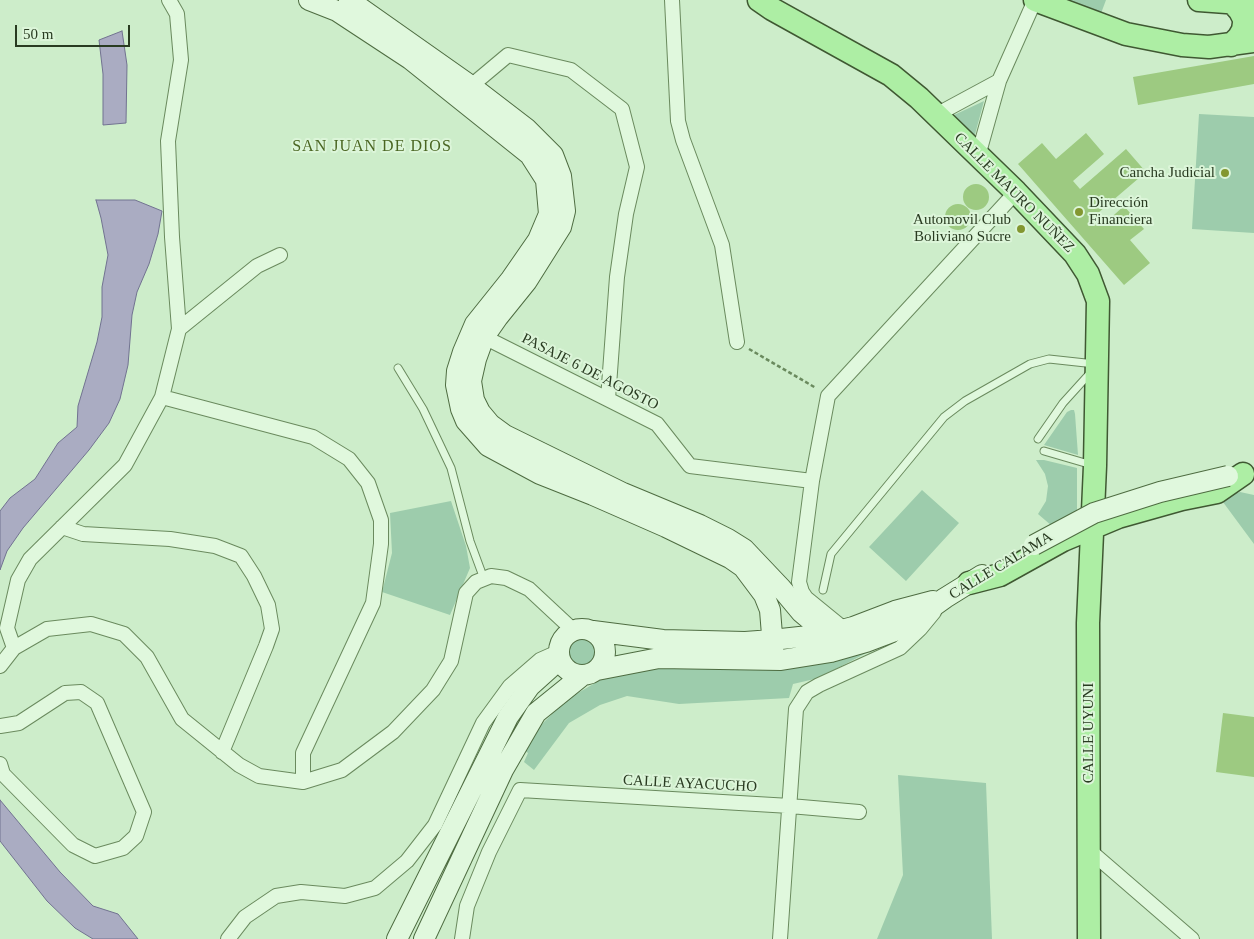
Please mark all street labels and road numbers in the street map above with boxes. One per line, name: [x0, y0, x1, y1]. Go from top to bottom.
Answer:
street label: CALLE MAURO NUÑEZ: [950, 129, 1078, 257]
street label: PASAJE 6 DE AGOSTO: [519, 330, 661, 414]
street label: CALLE CALAMA: [946, 528, 1056, 604]
street label: CALLE UYUNI: [1080, 683, 1098, 783]
street label: CALLE AYACUCHO: [623, 772, 757, 796]

